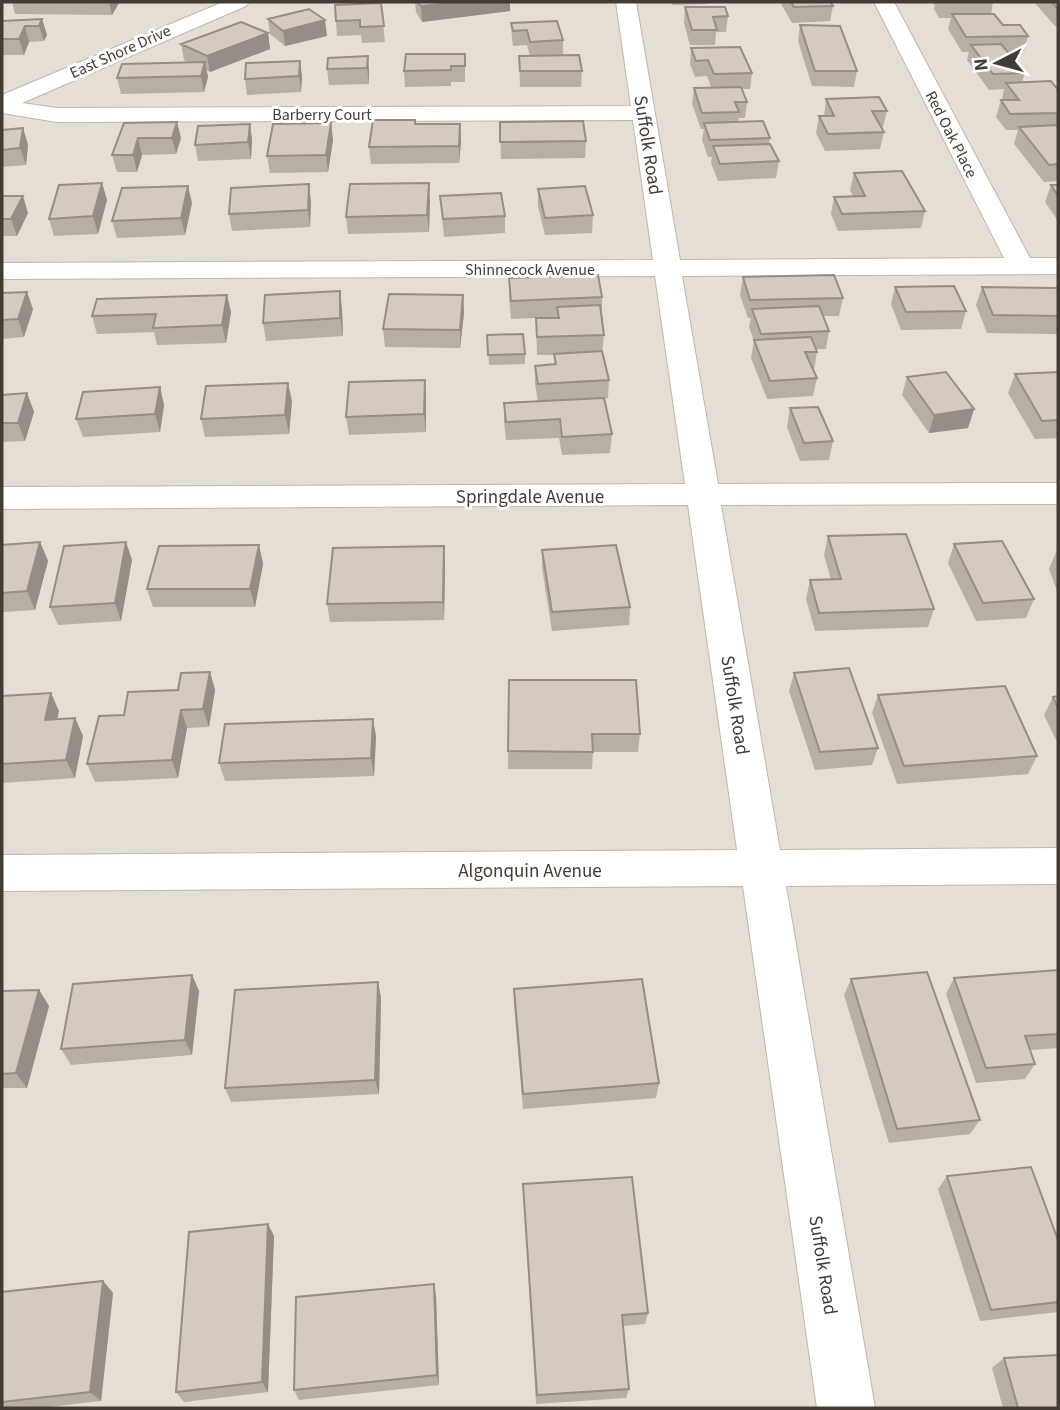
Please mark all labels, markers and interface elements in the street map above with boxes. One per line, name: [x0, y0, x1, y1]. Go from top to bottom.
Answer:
street label: East Shore Drive: [66, 20, 175, 84]
north arrow: [962, 28, 1032, 98]
text: N: [967, 57, 996, 72]
street label: Red Oak Place: [920, 87, 982, 182]
street label: Suffolk Road: [626, 94, 669, 197]
street label: Barberry Court: [272, 104, 372, 126]
street label: Shinnecock Avenue: [465, 259, 595, 281]
street label: Springdale Avenue: [456, 484, 604, 511]
street label: Suffolk Road: [713, 654, 756, 757]
street label: Algonquin Avenue: [458, 858, 602, 885]
street label: Suffolk Road: [801, 1214, 844, 1317]

